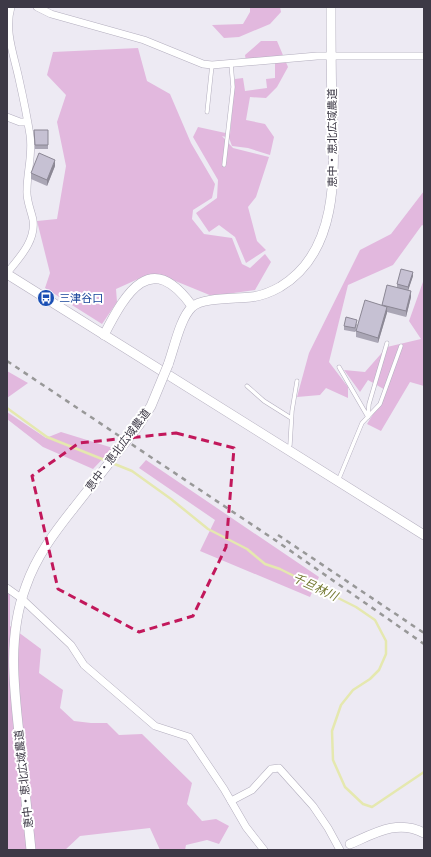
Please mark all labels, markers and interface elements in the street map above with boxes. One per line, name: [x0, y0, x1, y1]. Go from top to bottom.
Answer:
street label: 恵中・恵北広域農道: [326, 89, 339, 188]
bus stop icon: 三津谷口: [36, 288, 56, 308]
place label: 三津谷口: [59, 292, 103, 305]
street label: 恵中・恵北広域農道: [83, 407, 153, 493]
water label: 千旦林川: [290, 571, 342, 604]
street label: 恵中・恵北広域農道: [12, 729, 36, 829]

